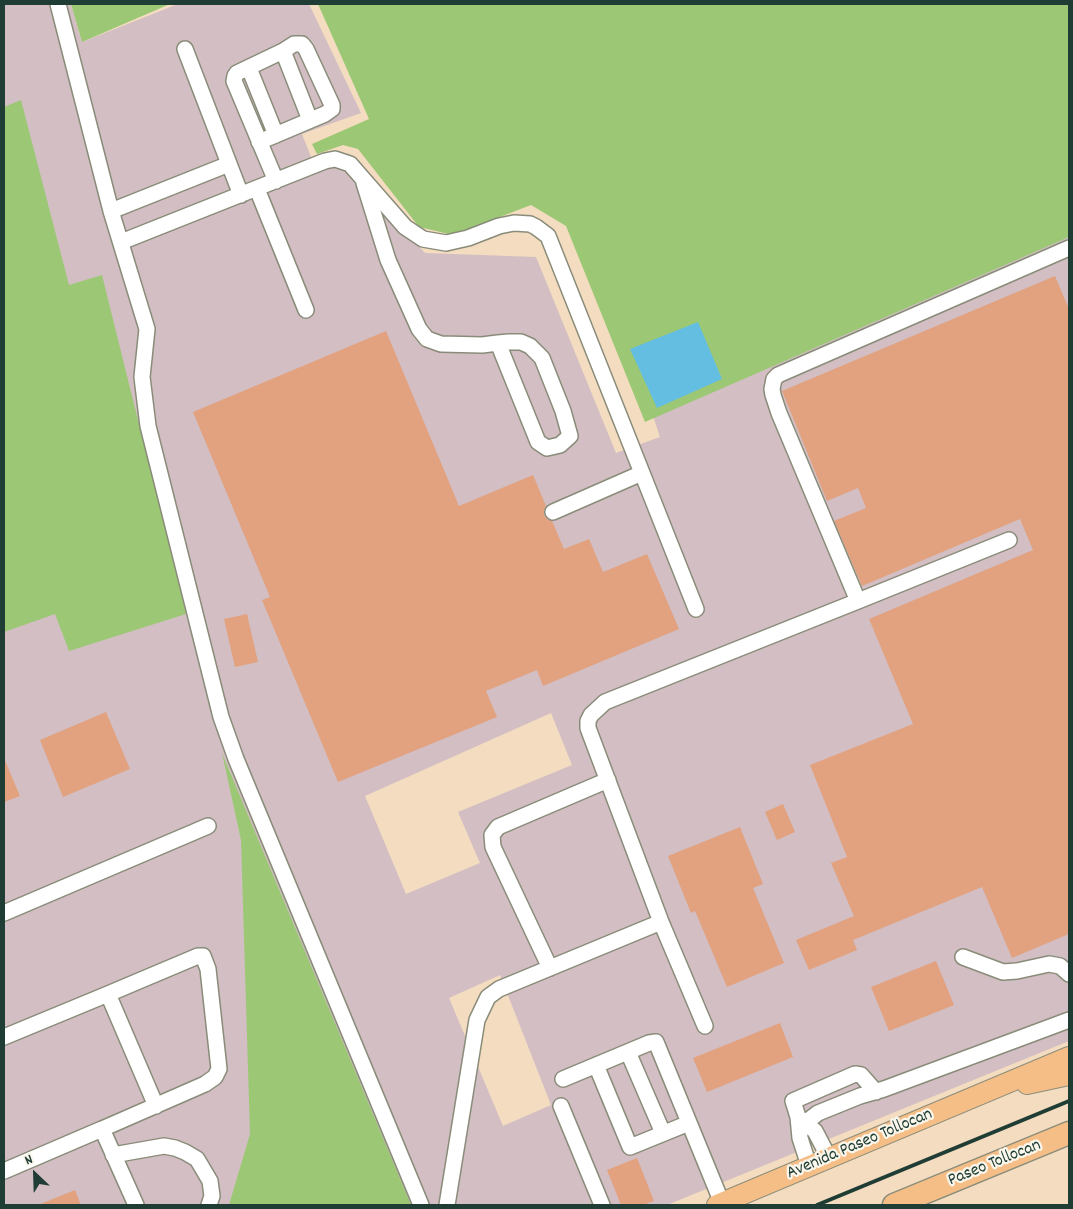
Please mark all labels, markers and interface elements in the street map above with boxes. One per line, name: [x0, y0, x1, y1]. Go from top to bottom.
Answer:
street label: Avenida Paseo Tollocan: [784, 1105, 936, 1185]
street label: Paseo Tollocan: [945, 1136, 1045, 1192]
north arrow: [10, 1149, 60, 1199]
text: N: [22, 1150, 36, 1171]

